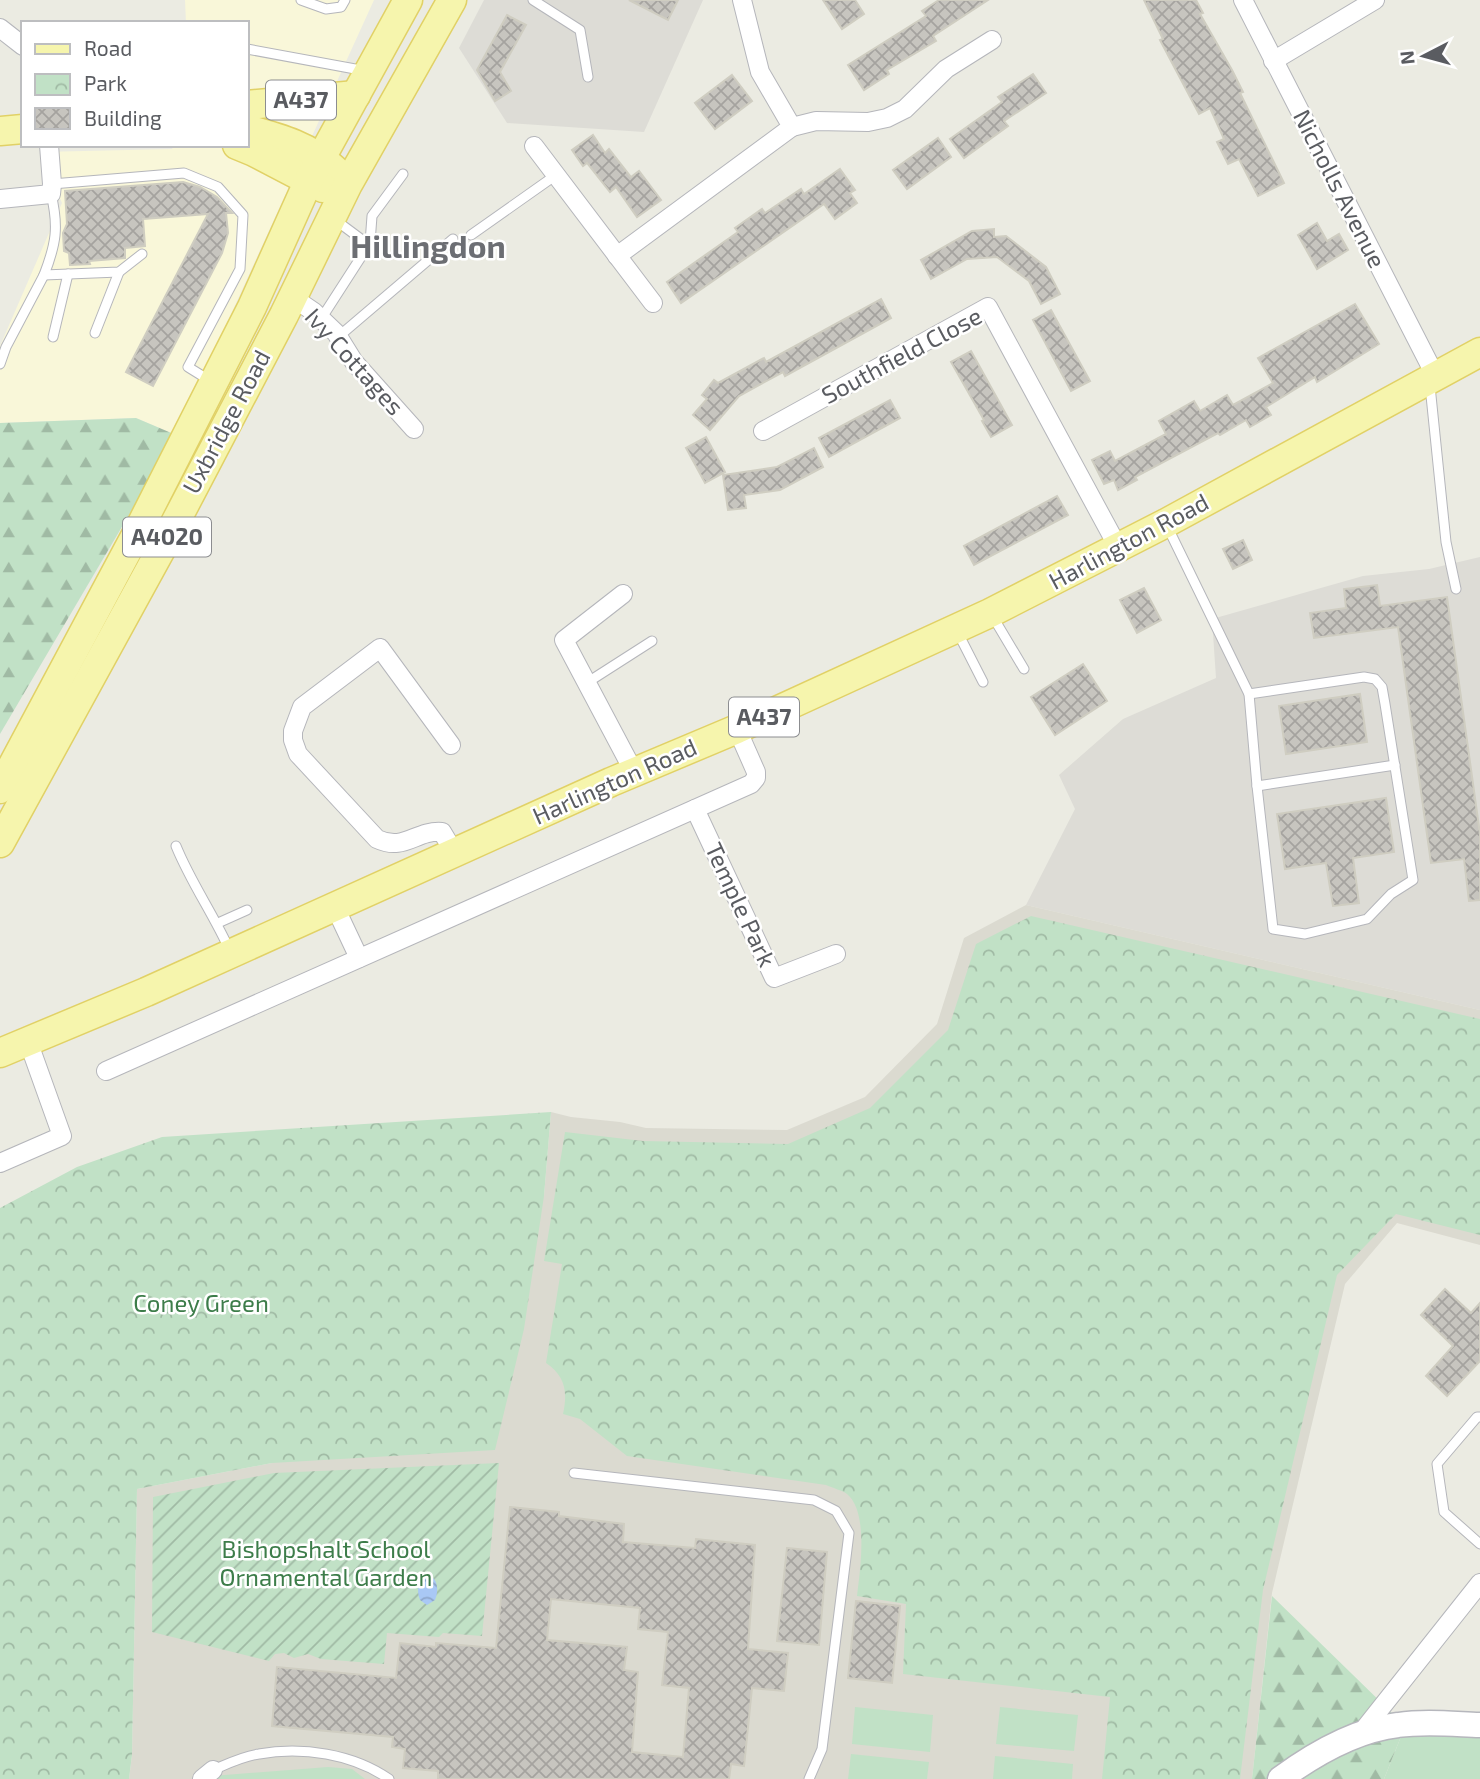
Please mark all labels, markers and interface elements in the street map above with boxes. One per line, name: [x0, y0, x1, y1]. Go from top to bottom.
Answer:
legend: [21, 21, 248, 147]
north arrow: [1389, 21, 1459, 91]
text: Road: [84, 35, 132, 60]
text: N: [1394, 50, 1419, 66]
text: Park: [84, 70, 127, 95]
road number: A437: [266, 80, 336, 120]
street label: Nicholls Avenue: [1288, 104, 1393, 272]
text: Building: [84, 105, 162, 130]
district label: Hillingdon: [350, 226, 506, 264]
street label: Southfield Close: [816, 300, 986, 409]
street label: Ivy Cottages: [300, 302, 411, 420]
street label: Uxbridge Road: [176, 345, 276, 498]
street label: Harlington Road: [1044, 486, 1213, 595]
road number: A4020: [123, 517, 211, 556]
road number: A437: [729, 698, 799, 736]
street label: Harlington Road: [528, 731, 701, 830]
street label: Temple Park: [700, 838, 783, 971]
park label: Coney Green: [133, 1288, 269, 1317]
park label: Bishopshalt School Ornamental Garden: [219, 1534, 433, 1591]

